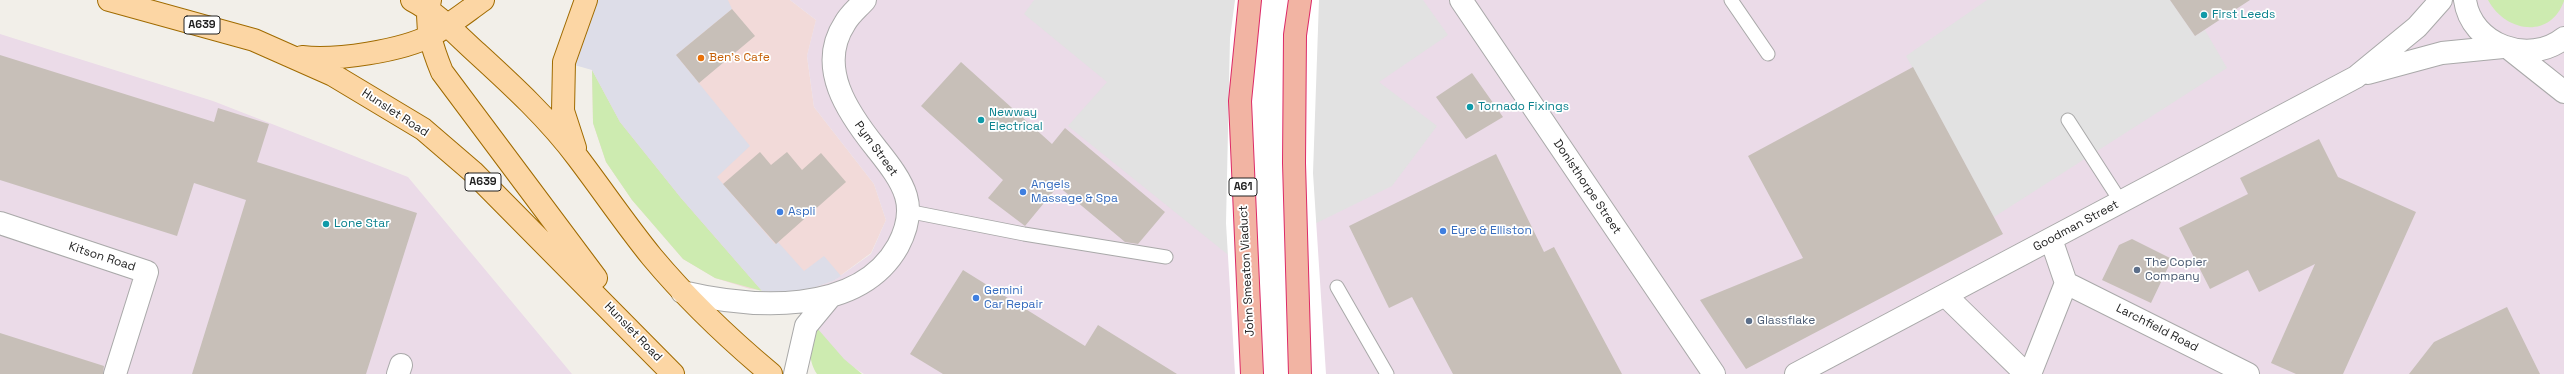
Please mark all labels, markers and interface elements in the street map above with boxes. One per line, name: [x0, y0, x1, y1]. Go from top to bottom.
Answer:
place label: First Leeds: [2212, 8, 2275, 22]
marker: First Leeds: [2199, 10, 2209, 20]
road number: A639: [184, 16, 220, 34]
place label: Ben's Cafe: [709, 51, 770, 65]
marker: Ben's Cafe: [696, 53, 706, 63]
street label: Hunslet Road: [359, 86, 431, 140]
place label: Tornado Fixings: [1478, 100, 1569, 114]
marker: Tornado Fixings: [1465, 102, 1475, 112]
place label: Newway Electrical: [989, 106, 1043, 134]
marker: Newway Electrical: [976, 115, 986, 125]
street label: Pym Street: [851, 119, 901, 179]
street label: Donisthorpe Street: [1550, 137, 1624, 237]
road number: A639: [465, 173, 501, 191]
place label: Angels Massage & Spa: [1031, 178, 1118, 206]
road number: A61: [1229, 178, 1257, 196]
marker: Angels Massage & Spa: [1018, 187, 1028, 197]
street label: Goodman Street: [2031, 197, 2121, 255]
place label: Aspli: [788, 205, 815, 219]
street label: John Smeaton Viaduct: [1236, 205, 1258, 337]
marker: Aspli: [775, 207, 785, 217]
place label: Lone Star: [334, 217, 390, 231]
marker: Lone Star: [321, 219, 331, 229]
place label: Eyre & Elliston: [1451, 224, 1532, 238]
marker: Eyre & Elliston: [1438, 226, 1448, 236]
street label: Kitson Road: [67, 239, 137, 275]
place label: The Copier Company: [2145, 256, 2207, 284]
marker: The Copier Company: [2132, 265, 2142, 275]
place label: Gemini Car Repair: [984, 284, 1043, 312]
marker: Gemini Car Repair: [971, 293, 981, 303]
street label: Hunslet Road: [601, 299, 665, 365]
street label: Larchfield Road: [2113, 301, 2201, 355]
place label: Glassflake: [1757, 314, 1815, 328]
marker: Glassflake: [1744, 316, 1754, 326]

